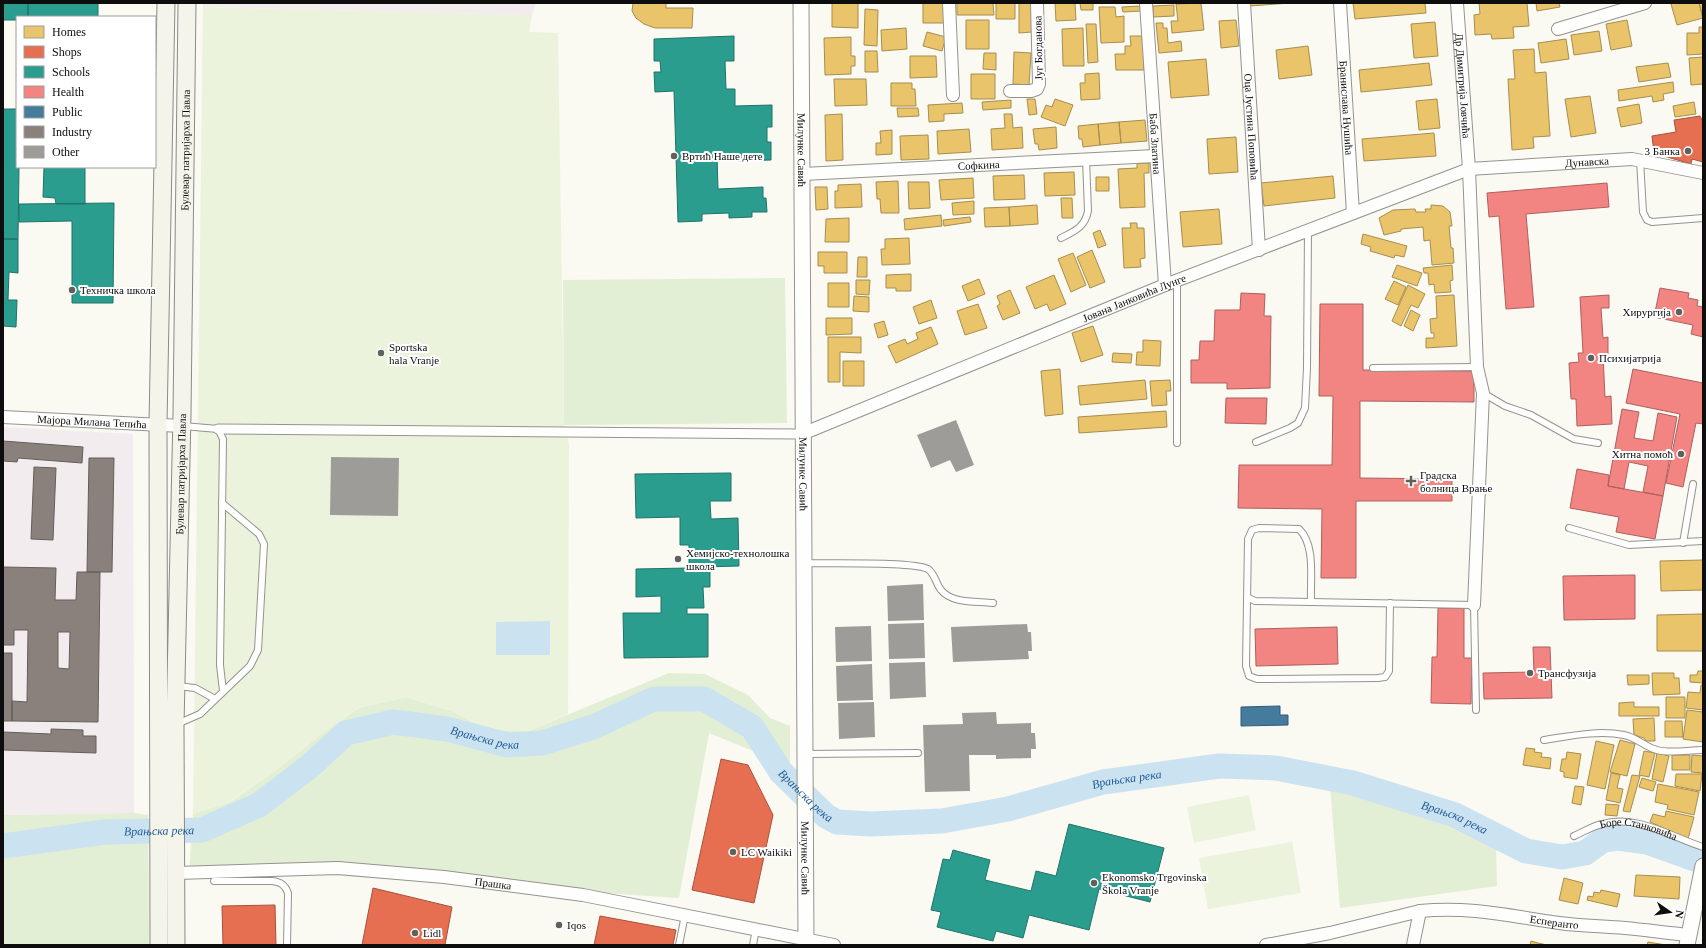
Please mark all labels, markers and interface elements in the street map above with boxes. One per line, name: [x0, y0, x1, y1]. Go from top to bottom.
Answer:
street label: Југ Богданова: [1031, 15, 1045, 80]
legend: [16, 16, 156, 168]
text: Homes: [52, 25, 86, 39]
street label: Др Димитрија Јовчића: [1453, 33, 1473, 139]
text: Shops: [52, 45, 82, 59]
street label: Бранислава Нушића: [1338, 60, 1355, 156]
text: Schools: [52, 65, 90, 79]
street label: Оца Јустина Поповића: [1242, 73, 1261, 181]
text: Health: [52, 85, 84, 99]
street label: Булевар патријарха Павла: [178, 89, 192, 211]
text: Public: [52, 105, 83, 119]
street label: Милунке Савић: [796, 113, 808, 188]
street label: Баба Златина: [1147, 113, 1164, 175]
text: Industry: [52, 125, 92, 139]
text: Other: [52, 145, 79, 159]
place label: 3 Банка: [1645, 145, 1680, 157]
marker: 3 Банка: [1683, 146, 1693, 156]
place label: Вртић Наше дете: [682, 150, 763, 162]
marker: Вртић Наше дете: [669, 151, 679, 161]
street label: Дунавска: [1565, 154, 1609, 169]
street label: Софкина: [957, 158, 1000, 172]
street label: Јована Јанковића Лунге: [1081, 272, 1188, 324]
place label: Техничка школа: [80, 284, 156, 296]
marker: Техничка школа: [67, 285, 77, 295]
place label: Хирургија: [1622, 306, 1671, 318]
marker: Хирургија: [1674, 307, 1684, 317]
place label: Sportska hala Vranje: [389, 341, 439, 366]
marker: Sportska hala Vranje: [376, 348, 386, 358]
place label: Психијатрија: [1599, 352, 1661, 364]
marker: Психијатрија: [1586, 353, 1596, 363]
street label: Мајора Милана Тепића: [37, 413, 147, 430]
street label: Булевар патријарха Павла: [173, 413, 188, 535]
street label: Милунке Савић: [797, 437, 810, 512]
place label: Хитна помоћ: [1612, 448, 1673, 460]
marker: Хитна помоћ: [1676, 449, 1686, 459]
place label: Градска болница Врање: [1420, 469, 1492, 494]
marker: Градска болница Врање: [1405, 475, 1417, 487]
place label: Хемијско-технолошка школа: [686, 547, 789, 572]
marker: Хемијско-технолошка школа: [673, 554, 683, 564]
place label: Трансфузија: [1538, 667, 1596, 679]
marker: Трансфузија: [1525, 668, 1535, 678]
water label: Врањска река: [449, 723, 519, 752]
water label: Врањска река: [775, 766, 835, 825]
water label: Врањска река: [1090, 767, 1162, 792]
water label: Врањска река: [1420, 798, 1490, 837]
street label: Боре Станковића: [1598, 816, 1679, 843]
street label: Милунке Савић: [799, 821, 812, 896]
water label: Врањска река: [124, 823, 194, 839]
place label: LC Waikiki: [741, 846, 792, 858]
marker: LC Waikiki: [728, 847, 738, 857]
place label: Ekonomsko Trgovinska Škola Vranje: [1102, 871, 1207, 896]
street label: Прашка: [474, 875, 512, 892]
marker: Ekonomsko Trgovinska Škola Vranje: [1089, 878, 1099, 888]
north arrow: [1650, 892, 1690, 932]
text: N: [1673, 909, 1686, 920]
street label: Есперанто: [1529, 913, 1580, 931]
place label: Iqos: [567, 919, 586, 931]
marker: Iqos: [554, 920, 564, 930]
place label: Lidl: [423, 927, 441, 939]
marker: Lidl: [410, 928, 420, 938]

